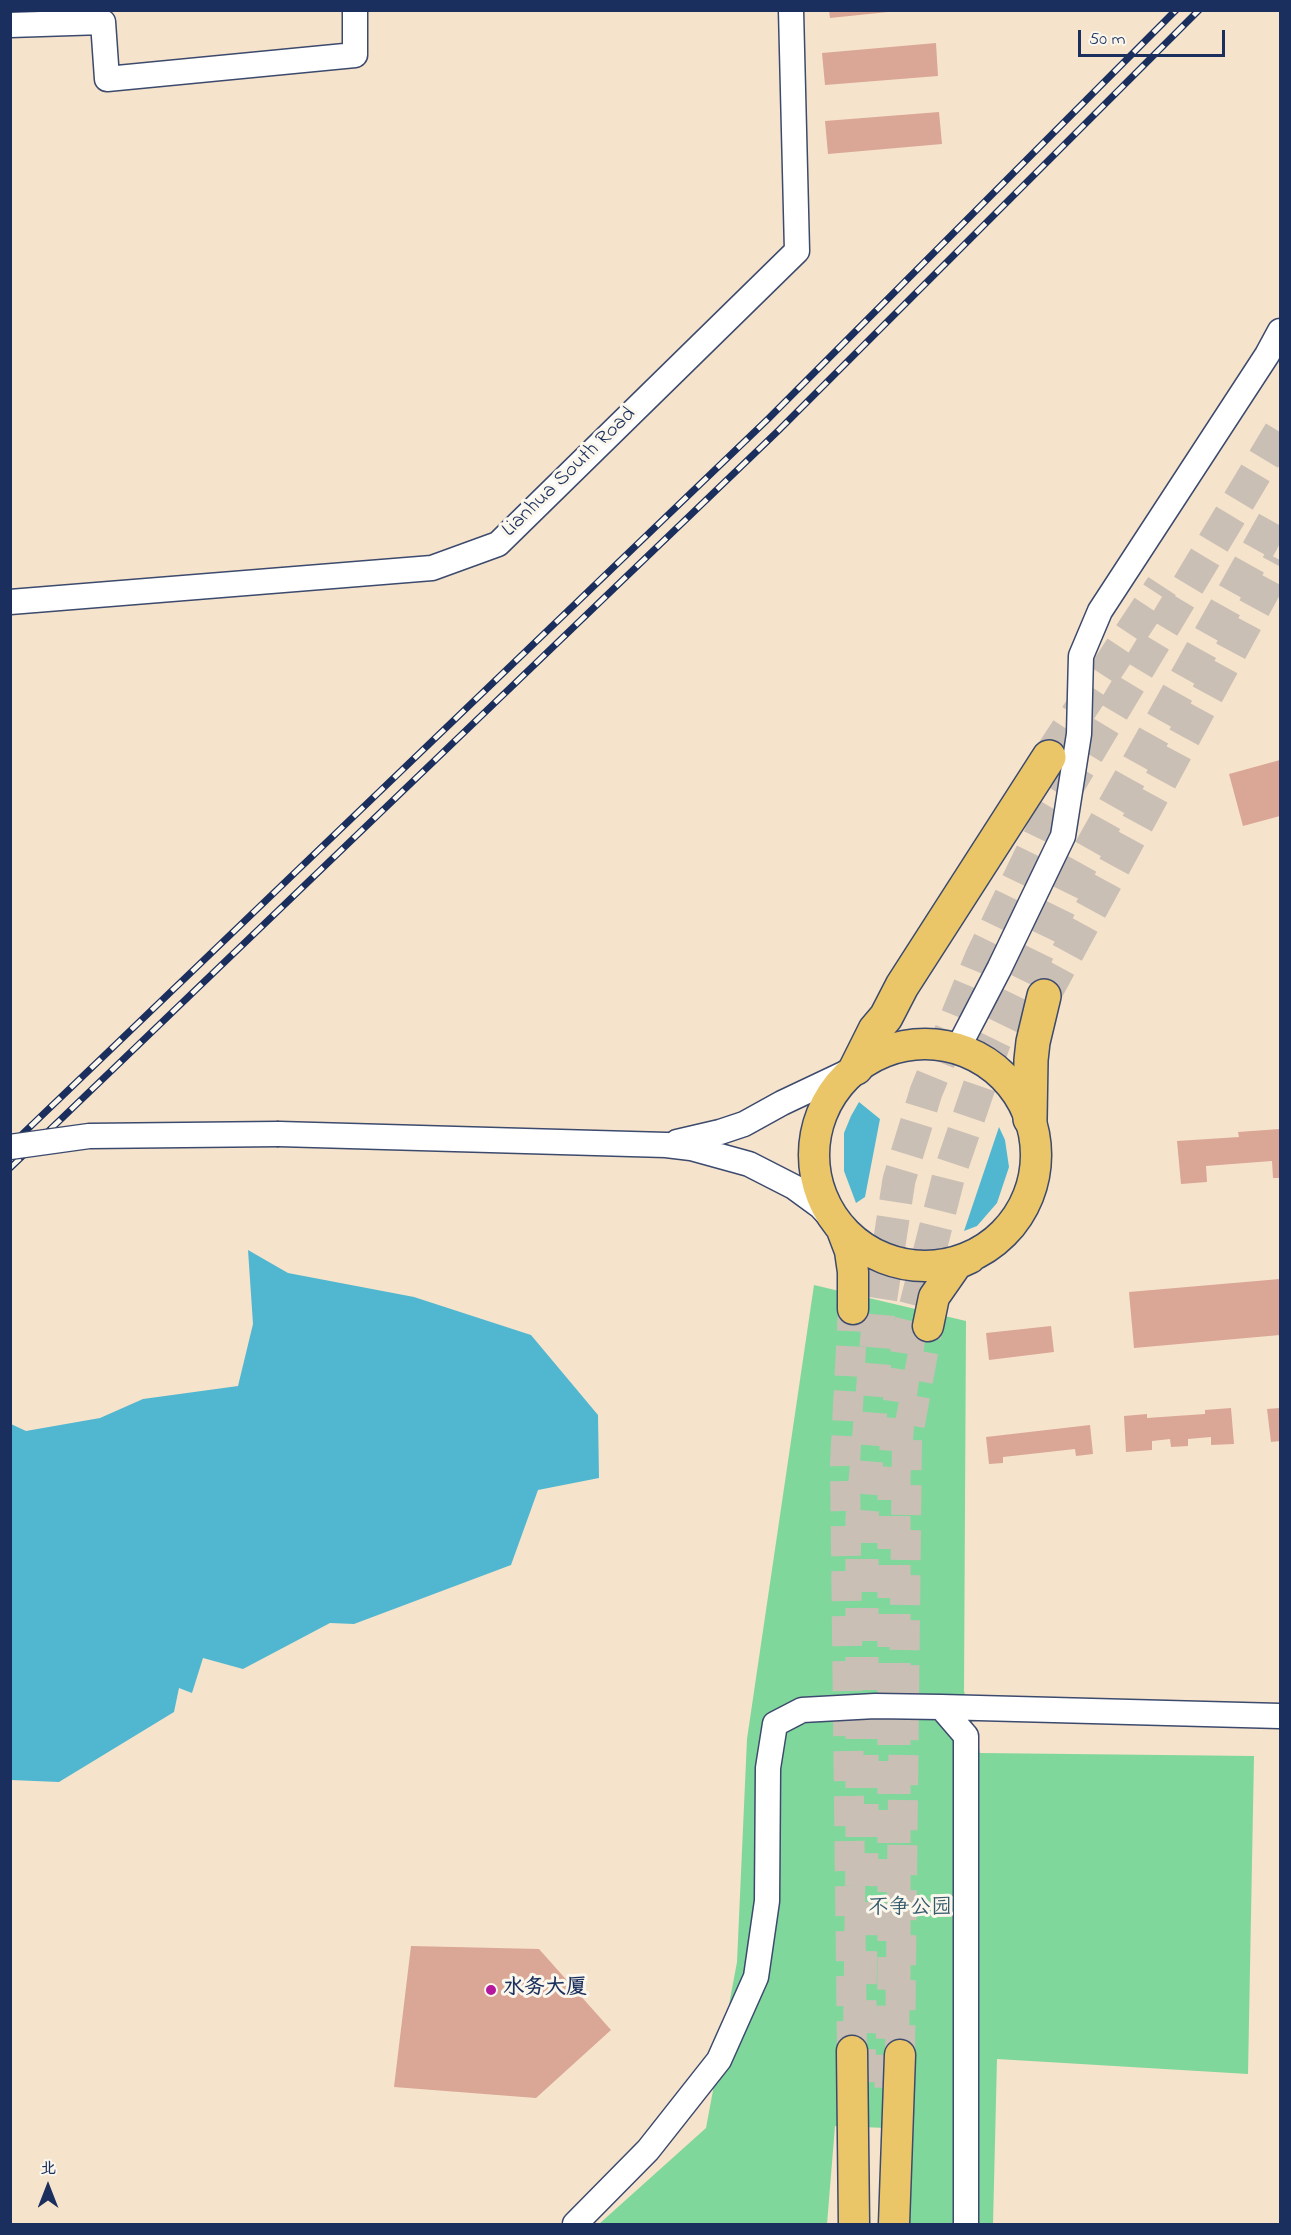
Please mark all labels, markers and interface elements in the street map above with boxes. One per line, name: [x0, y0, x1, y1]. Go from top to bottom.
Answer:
scale bar: [1081, 18, 1228, 56]
text: 50 m: [1089, 27, 1126, 53]
street label: Lianhua South Road: [498, 403, 642, 543]
park label: 不争公园: [868, 1897, 952, 1923]
place label: 水务大厦: [503, 1977, 587, 2003]
marker: 水务大厦: [484, 1983, 498, 1997]
north arrow: [18, 2157, 78, 2217]
text: 北: [40, 2157, 56, 2181]

